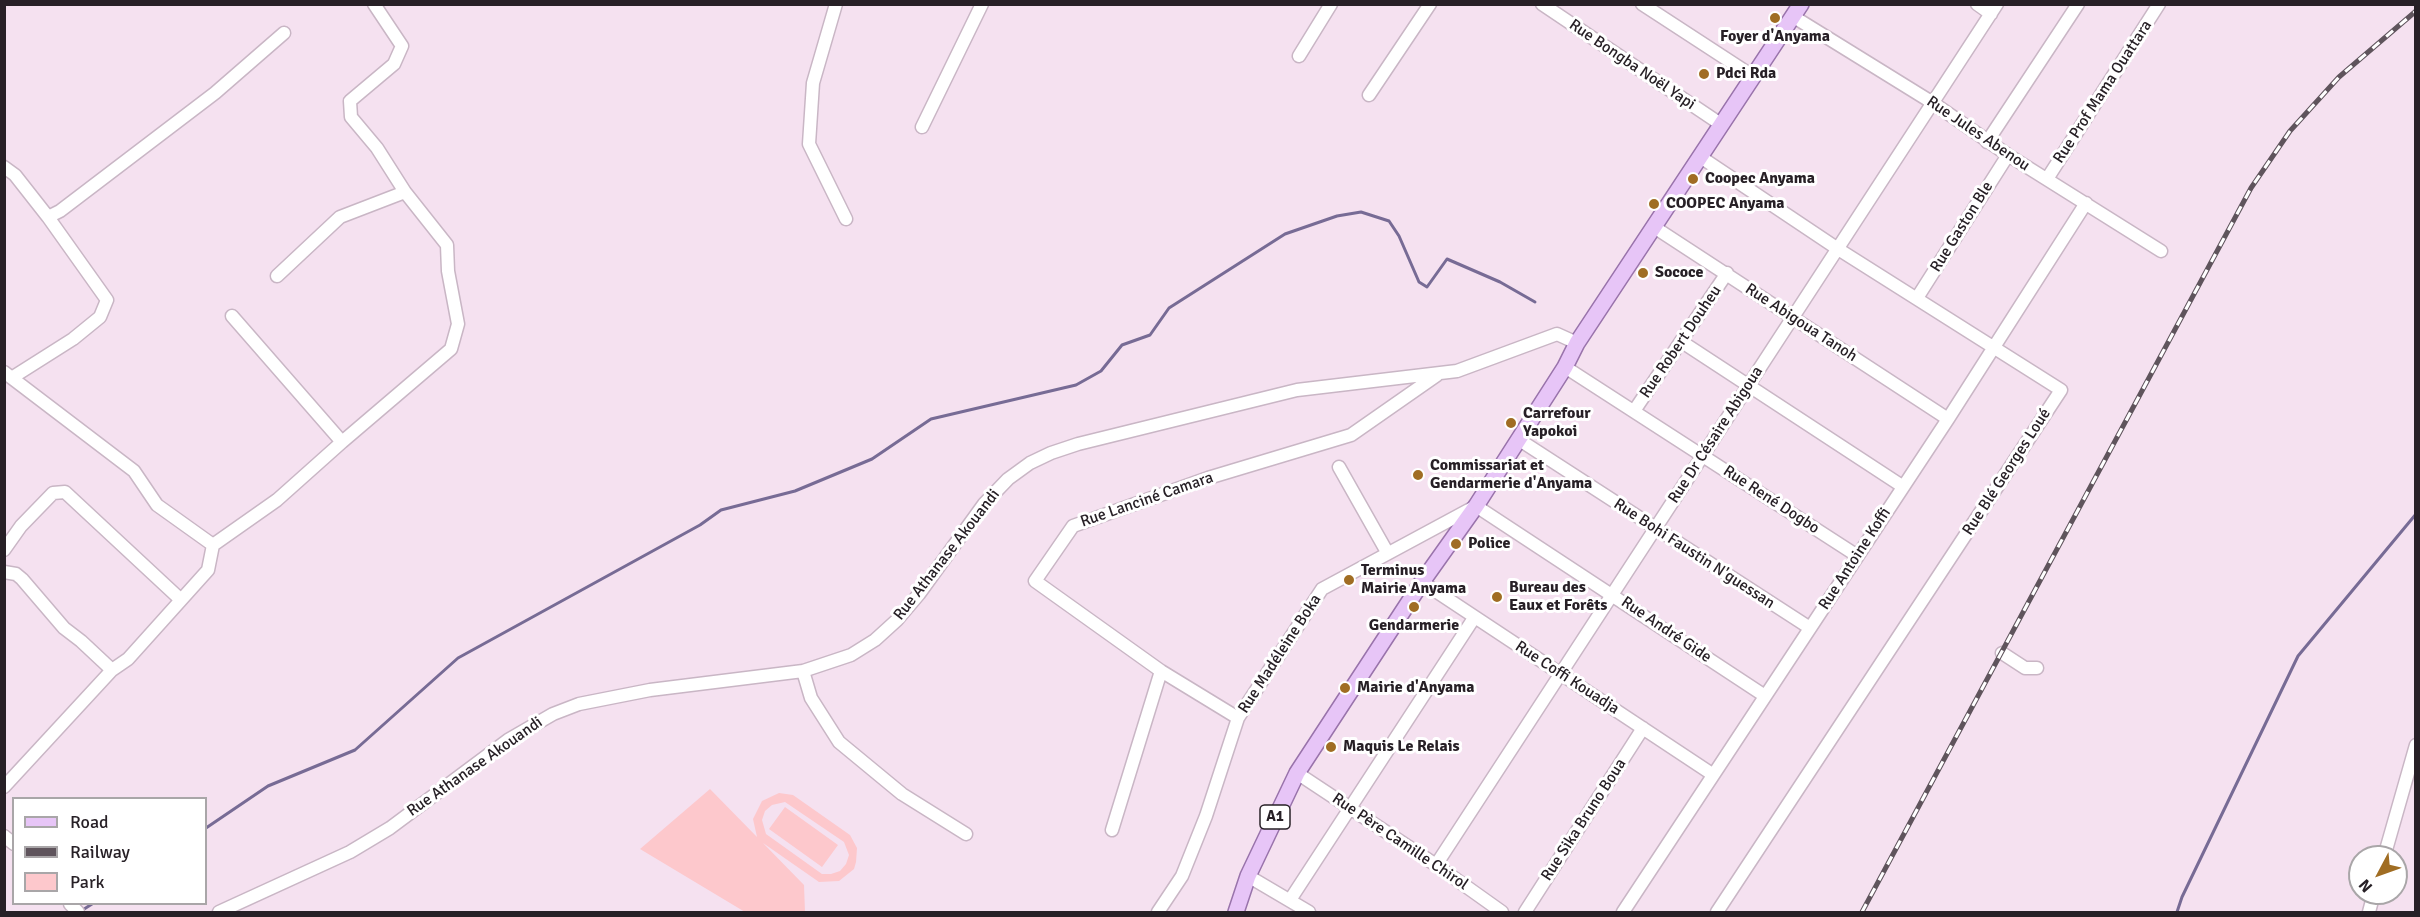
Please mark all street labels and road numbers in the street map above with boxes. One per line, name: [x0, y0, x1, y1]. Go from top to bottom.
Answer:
street label: Rue Bongba Noël Yapi: [1565, 16, 1699, 114]
street label: Rue Prof Mama Ouattara: [2050, 17, 2156, 167]
street label: Rue Jules Abenou: [1923, 92, 2033, 176]
street label: Rue Gaston Ble: [1927, 178, 1997, 276]
street label: Rue Abigoua Tanoh: [1741, 280, 1861, 366]
street label: Rue Robert Douheu: [1636, 282, 1726, 402]
street label: Rue Dr Césaire Abigoua: [1664, 363, 1768, 507]
street label: Rue Blé Georges Loué: [1959, 405, 2055, 539]
street label: Rue René Dogbo: [1719, 462, 1823, 538]
street label: Rue Lanciné Camara: [1078, 468, 1216, 532]
street label: Rue Athanase Akouandi: [890, 486, 1004, 624]
street label: Rue Bohi Faustin N'guessan: [1610, 495, 1778, 613]
street label: Rue Antoine Koffi: [1815, 504, 1895, 614]
street label: Rue Madéleine Boka: [1234, 591, 1326, 717]
street label: Rue André Gide: [1617, 593, 1715, 667]
street label: Rue Coffi Kouadja: [1511, 637, 1623, 719]
street label: Rue Athanase Akouandi: [404, 713, 546, 821]
street label: Rue Sika Bruno Boua: [1537, 755, 1631, 885]
street label: Rue Père Camille Chirol: [1328, 789, 1472, 895]
road number: A1: [1260, 805, 1290, 829]

